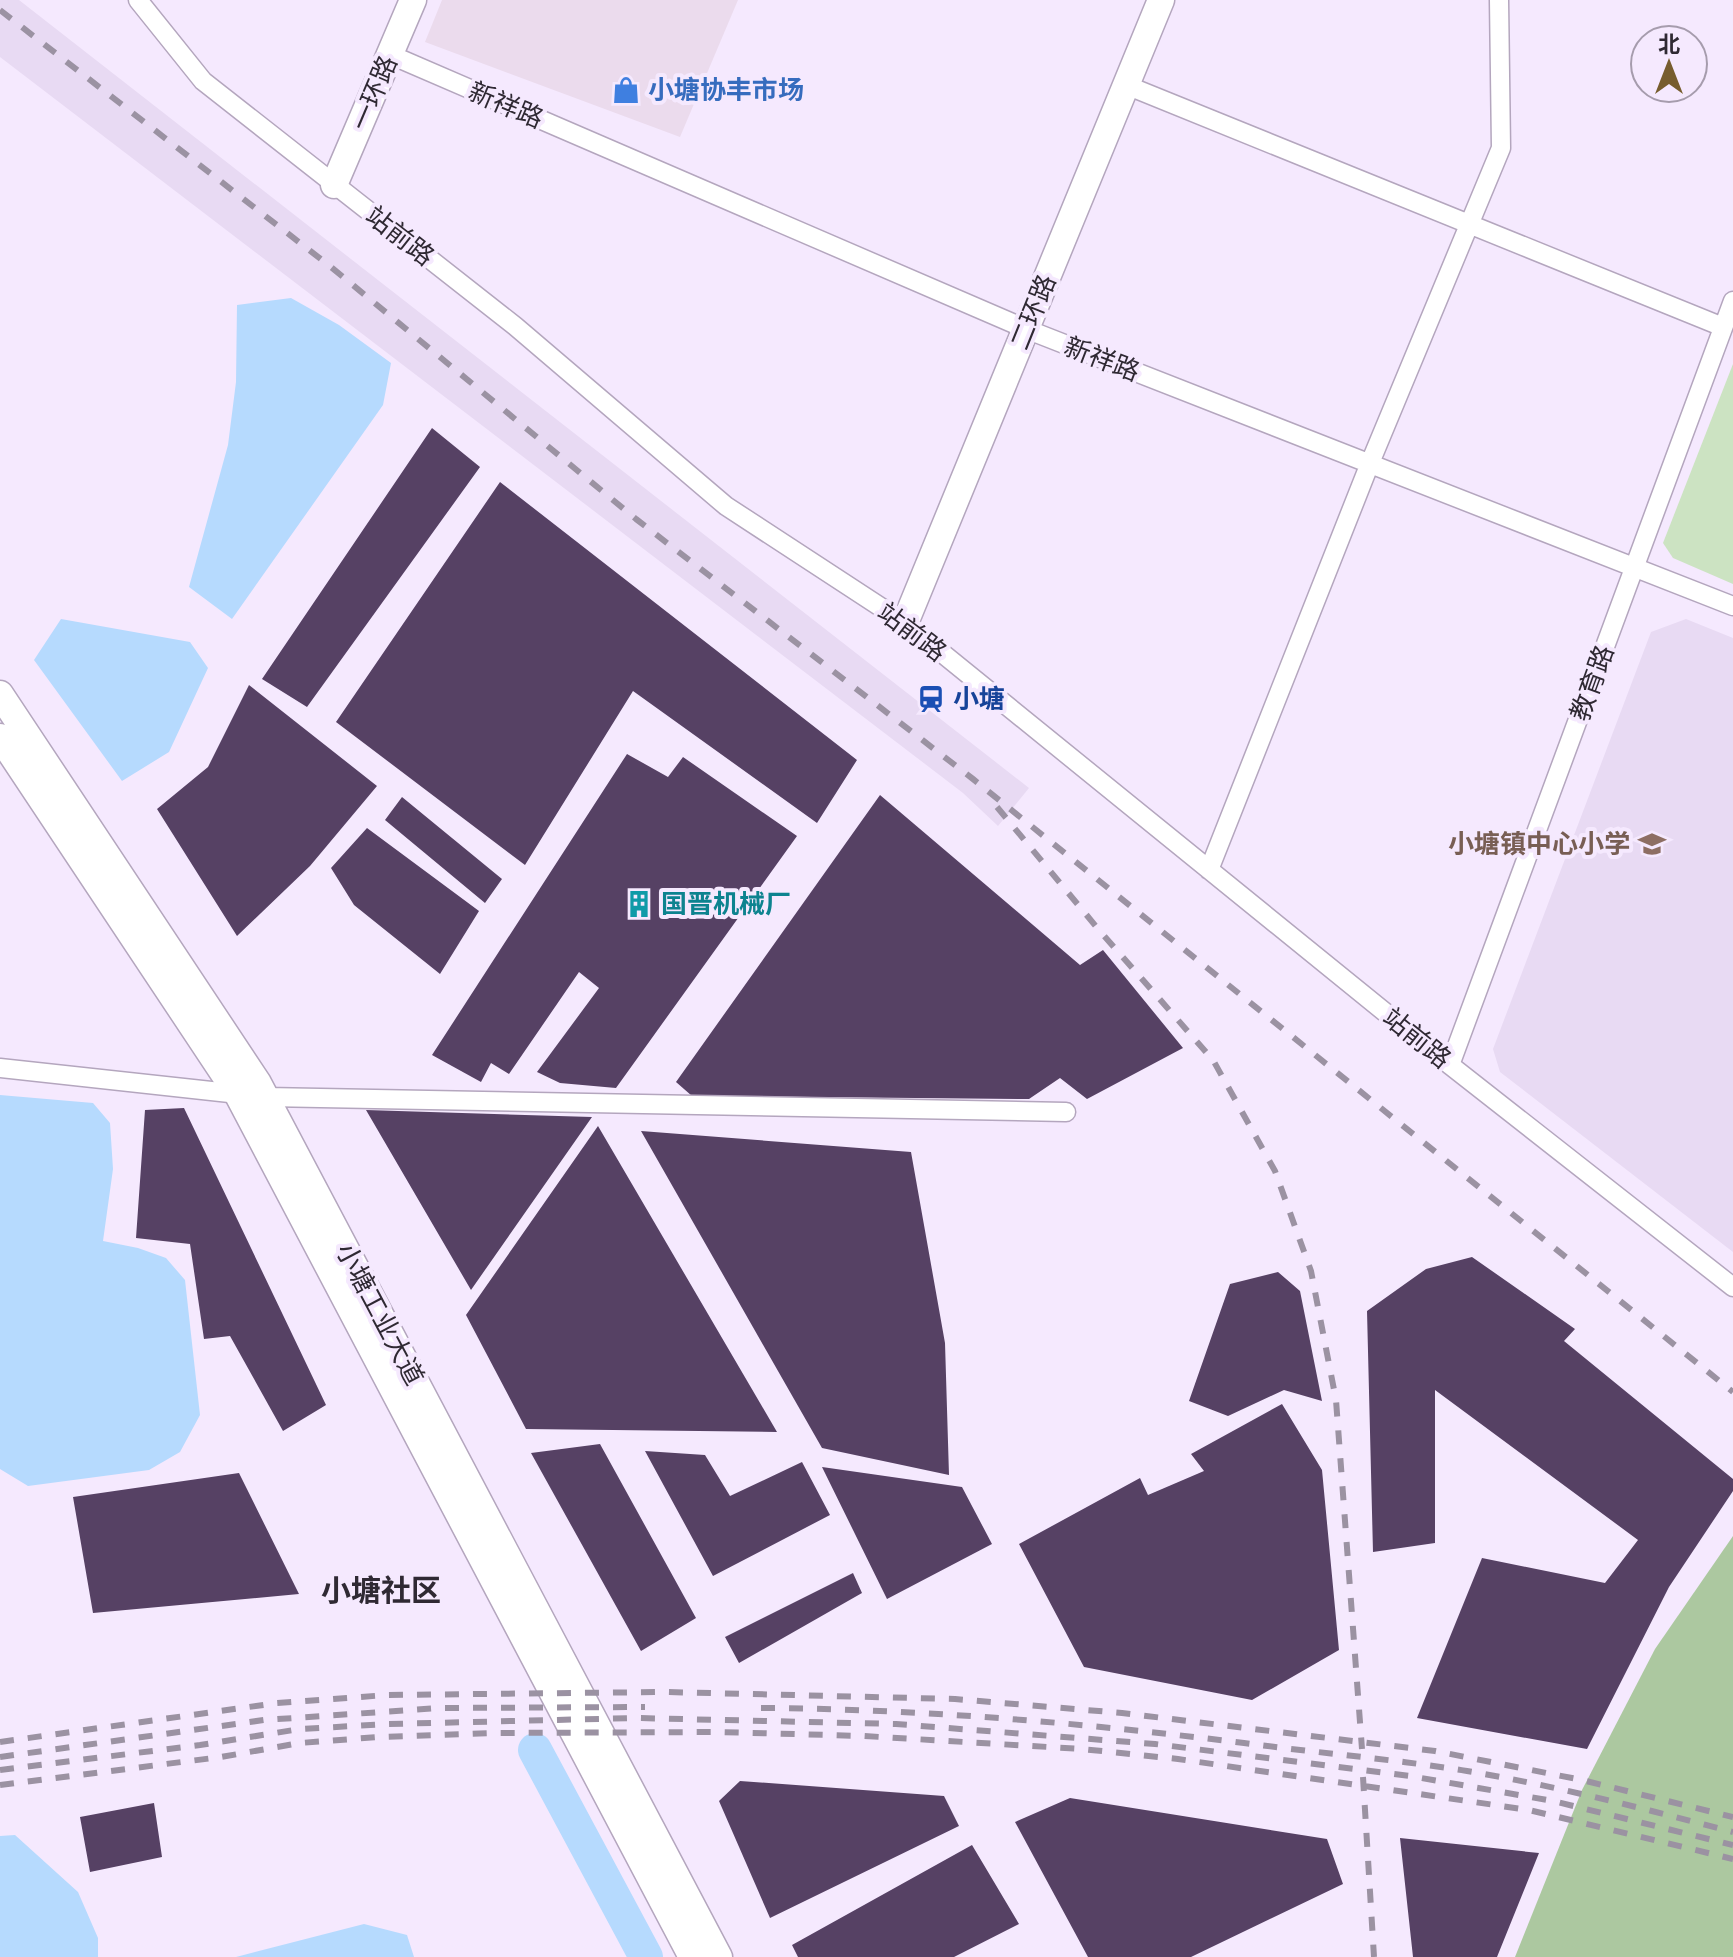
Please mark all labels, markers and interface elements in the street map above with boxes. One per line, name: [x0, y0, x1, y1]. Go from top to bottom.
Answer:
north arrow: [1629, 24, 1709, 104]
text: 北: [1658, 31, 1680, 58]
street label: 一环路: [344, 51, 404, 135]
place label: 小塘协丰市场: [648, 74, 804, 106]
street label: 新祥路: [464, 75, 548, 135]
shop icon: 小塘协丰市场: [611, 75, 641, 105]
street label: 站前路: [359, 199, 441, 273]
street label: 二环路: [1004, 270, 1062, 354]
street label: 新祥路: [1060, 330, 1144, 388]
street label: 站前路: [871, 596, 953, 668]
street label: 教育路: [1564, 641, 1620, 725]
place label: 小塘: [953, 683, 1005, 715]
station icon: 小塘: [916, 684, 946, 714]
place label: 小塘镇中心小学: [1448, 828, 1630, 860]
school or university icon: 小塘镇中心小学: [1637, 829, 1667, 859]
place label: 国晋机械厂: [661, 888, 791, 920]
building icon: 国晋机械厂: [624, 889, 654, 919]
street label: 站前路: [1377, 1001, 1457, 1075]
street label: 小塘工业大道: [329, 1238, 431, 1390]
district label: 小塘社区: [321, 1572, 441, 1609]

